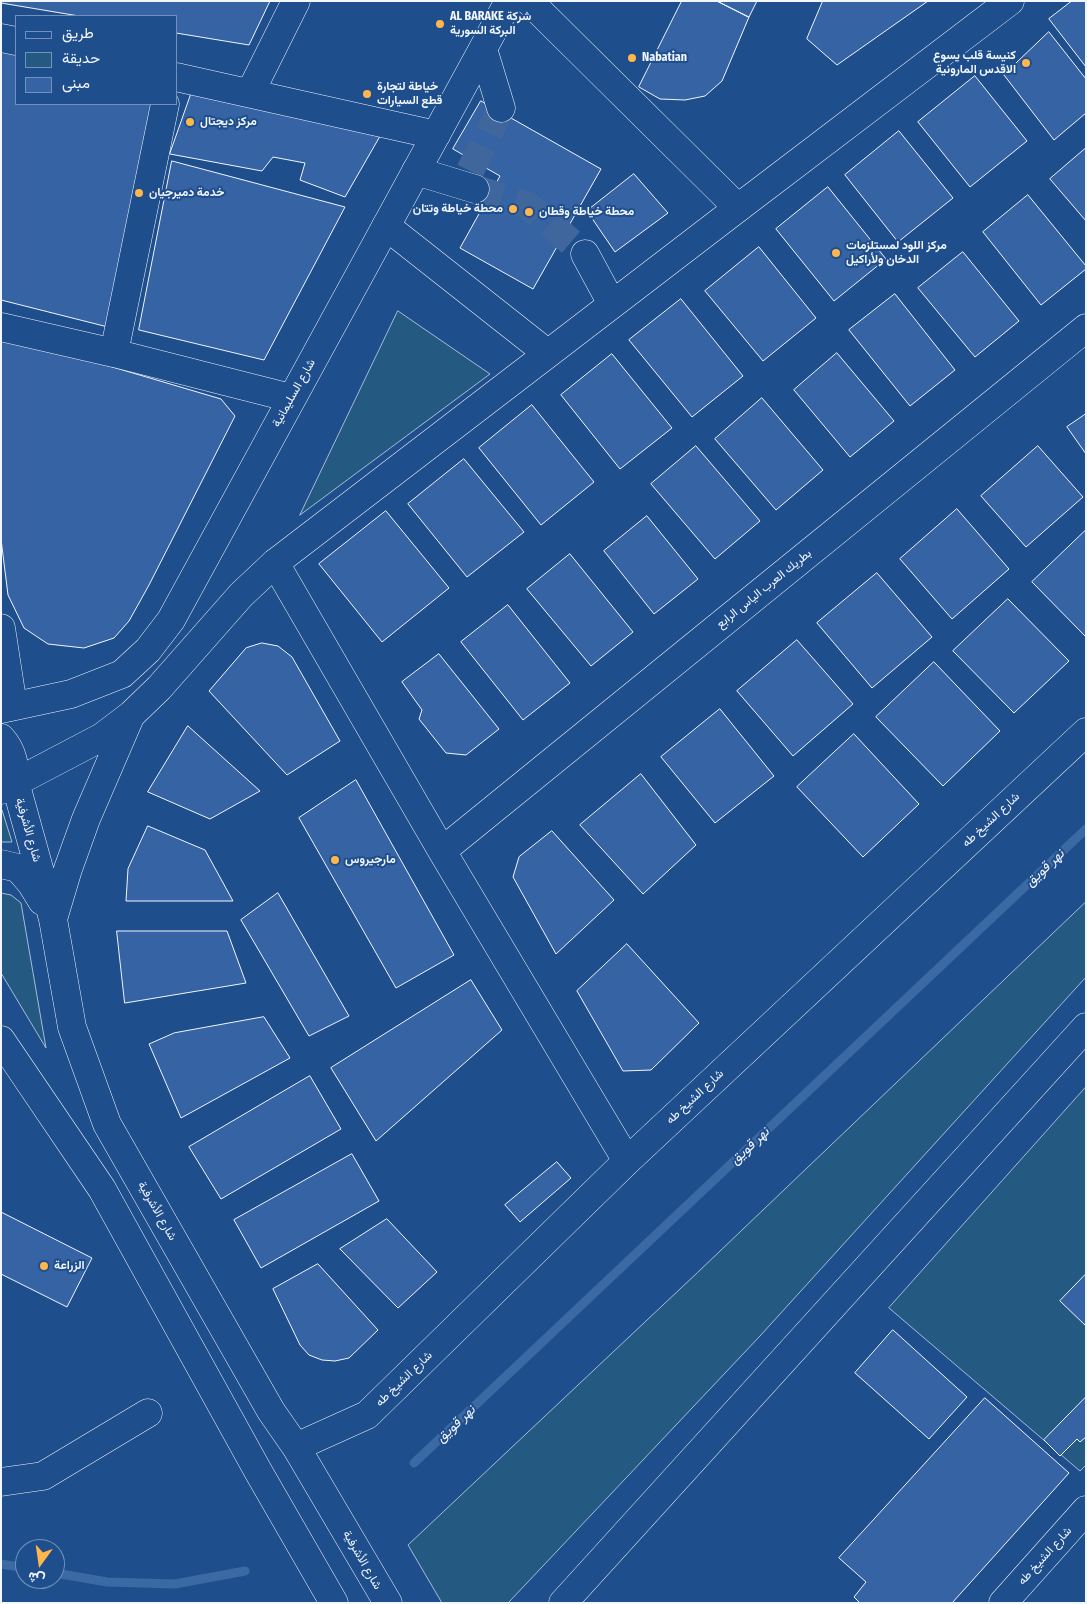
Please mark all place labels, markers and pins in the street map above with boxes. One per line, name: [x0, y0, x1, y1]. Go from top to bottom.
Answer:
place label: AL BARAKE شركة البركة السورية: [450, 10, 531, 38]
marker: AL BARAKE شركة البركة السورية: [434, 18, 446, 30]
place label: كنيسة قلب يسوع الاقدس المارونية: [933, 49, 1016, 77]
place label: Nabatian: [642, 51, 687, 65]
marker: Nabatian: [626, 52, 638, 64]
marker: كنيسة قلب يسوع الاقدس المارونية: [1020, 57, 1032, 69]
place label: خياطة لتجارة قطع السيارات: [377, 80, 442, 108]
marker: خياطة لتجارة قطع السيارات: [361, 88, 373, 100]
place label: مركز ديجتال: [200, 115, 257, 129]
marker: مركز ديجتال: [184, 116, 196, 128]
place label: خدمة دميرجيان: [149, 186, 224, 200]
marker: خدمة دميرجيان: [133, 187, 145, 199]
place label: محطة خياطة وتتان: [413, 202, 503, 216]
marker: محطة خياطة وتتان: [507, 203, 519, 215]
place label: محطة خياطة وقطان: [539, 205, 634, 219]
marker: محطة خياطة وقطان: [523, 206, 535, 218]
place label: مركز اللود لمستلزمات الدخان ولأراكيل: [846, 239, 947, 267]
marker: مركز اللود لمستلزمات الدخان ولأراكيل: [830, 247, 842, 259]
place label: مارجيروس: [345, 853, 396, 867]
marker: مارجيروس: [329, 854, 341, 866]
place label: الزراعة: [54, 1259, 85, 1273]
marker: الزراعة: [38, 1260, 50, 1272]

